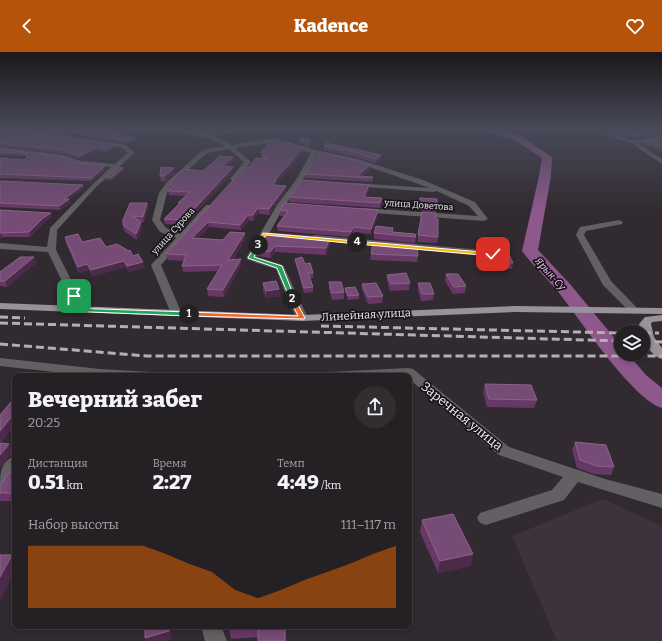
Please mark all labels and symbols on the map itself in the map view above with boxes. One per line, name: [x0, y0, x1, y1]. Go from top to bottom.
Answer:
street label: улица Доветова: [383, 198, 454, 212]
street label: улица Сурова: [149, 206, 197, 257]
pin: 4: [347, 232, 367, 252]
pin: 3: [248, 235, 268, 255]
pin: [476, 237, 510, 271]
water label: Ярык-Су: [532, 254, 568, 293]
pin: [57, 279, 91, 313]
pin: 2: [282, 289, 302, 309]
pin: 1: [179, 304, 199, 324]
street label: Линейная улица: [321, 306, 411, 324]
street label: Заречная улица: [418, 379, 506, 453]

